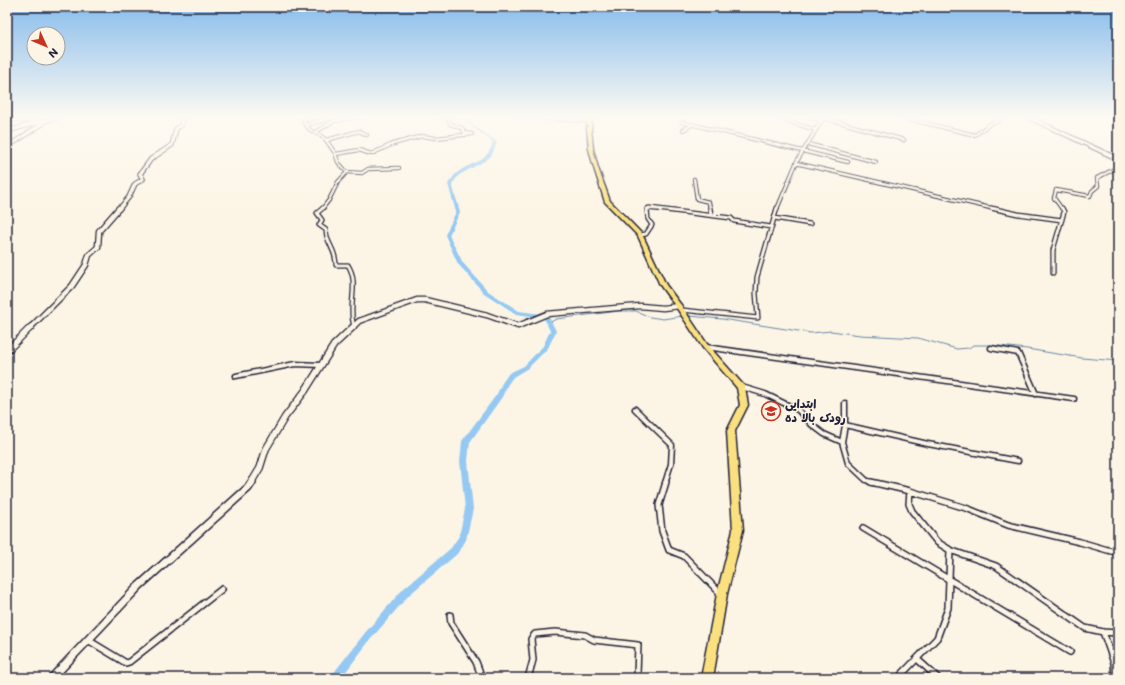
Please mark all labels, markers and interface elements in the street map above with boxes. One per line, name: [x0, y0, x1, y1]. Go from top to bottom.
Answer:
north arrow: [26, 26, 66, 66]
text: N: [45, 45, 62, 62]
place label: ابتدایی رودک بالا ده: [785, 395, 846, 425]
school or university icon: ابتدایی رودک بالا ده: [760, 400, 782, 422]

